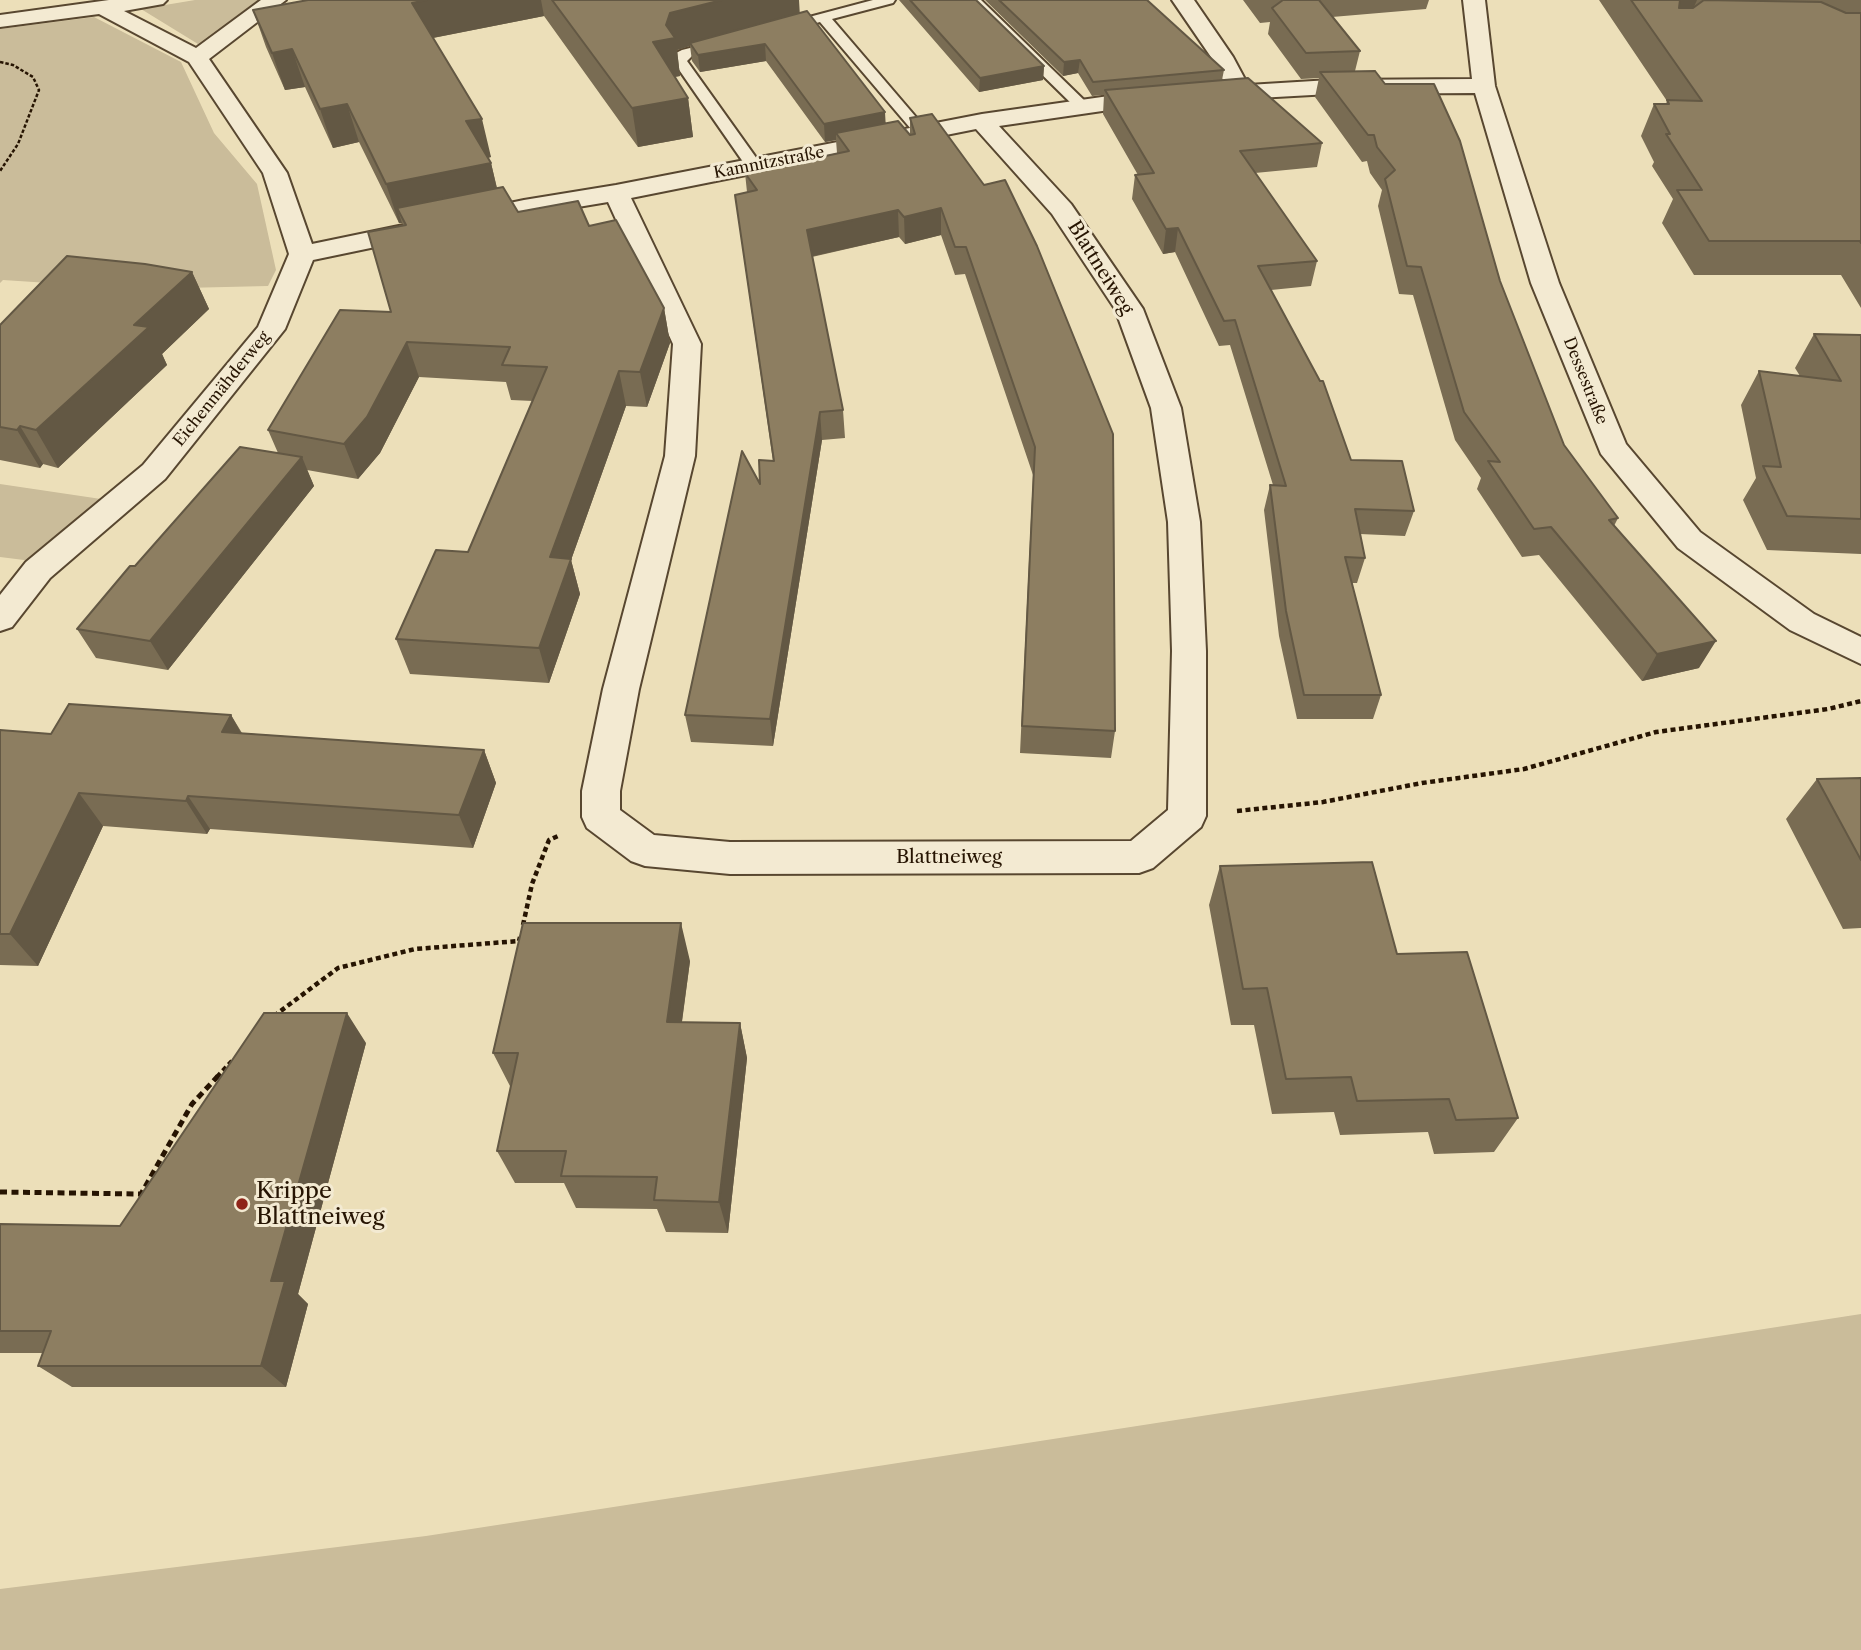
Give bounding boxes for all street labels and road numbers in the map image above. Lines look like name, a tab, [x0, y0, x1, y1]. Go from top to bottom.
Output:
street label: Kamnitzstraße	[712, 143, 826, 183]
street label: Blattneiweg	[1062, 217, 1138, 319]
street label: Eichenmähderweg	[170, 328, 274, 450]
street label: Dessestraße	[1559, 335, 1611, 427]
street label: Blattneiweg	[896, 847, 1002, 869]

